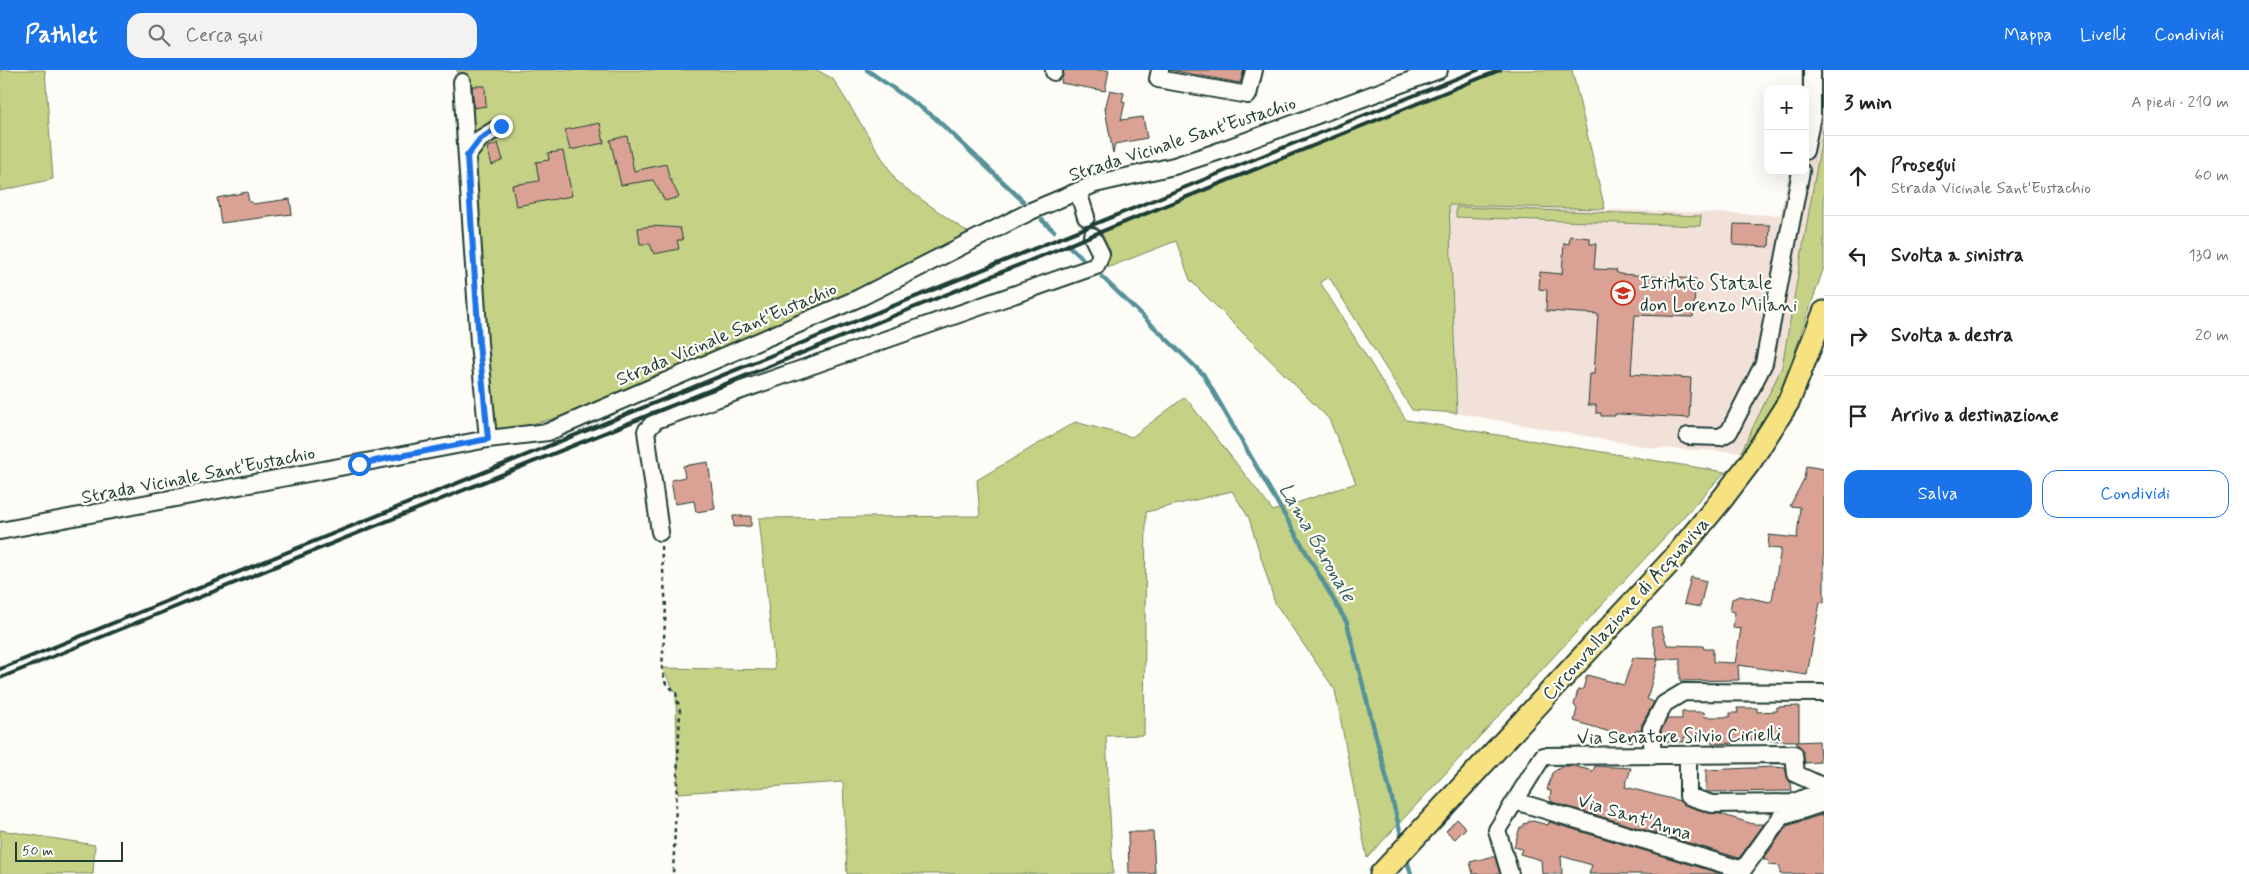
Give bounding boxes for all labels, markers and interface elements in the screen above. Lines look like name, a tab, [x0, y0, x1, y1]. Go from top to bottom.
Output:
search box	[127, 13, 477, 58]
text: Pathlet	[25, 20, 97, 51]
icon: search	[145, 21, 173, 49]
text: Cerca qui	[185, 23, 263, 48]
text: Mappa	[2004, 23, 2052, 47]
text: Livelli	[2080, 23, 2126, 47]
text: Condividi	[2154, 23, 2224, 47]
map controls	[1764, 85, 1809, 175]
button: +	[1764, 85, 1809, 130]
text: 3 min	[1844, 89, 1892, 117]
street label: Strada Vicinale Sant'Eustachio	[1066, 91, 1299, 188]
text: A piedi · 210 m	[2131, 92, 2229, 113]
route end	[490, 115, 513, 138]
button: −	[1764, 130, 1809, 175]
text: Prosegui	[1891, 153, 1956, 178]
icon: ahead	[1844, 162, 1872, 190]
text: 60 m	[2195, 165, 2229, 186]
text: Strada Vicinale Sant'Eustachio	[1891, 178, 2091, 199]
icon: left	[1844, 242, 1872, 270]
text: Svolta a sinistra	[1891, 243, 2024, 268]
text: 130 m	[2188, 245, 2229, 266]
place label: Istituto Statale don Lorenzo Milani	[1640, 271, 1797, 318]
street label: Strada Vicinale Sant'Eustachio	[612, 277, 841, 392]
school or university icon: Istituto Statale don Lorenzo Milani	[1610, 280, 1636, 306]
icon: right	[1844, 322, 1872, 350]
text: Svolta a destra	[1891, 323, 2013, 348]
text: 20 m	[2195, 325, 2229, 346]
icon: arrive	[1844, 402, 1872, 430]
text: Arrivo a destinazione	[1891, 403, 2059, 428]
street label: Strada Vicinale Sant'Eustachio	[79, 441, 317, 510]
route start	[348, 453, 371, 476]
button: Salva	[1844, 470, 2032, 518]
button: Condividi	[2042, 470, 2229, 518]
water label: Lama Baronale	[1272, 478, 1362, 608]
street label: Circonvallazione di Acquaviva	[1537, 512, 1715, 706]
street label: Via Senatore Silvio Cirielli	[1577, 722, 1781, 751]
street label: Via Sant'Anna	[1575, 788, 1695, 847]
scale bar	[15, 839, 122, 862]
text: 50 m	[22, 842, 53, 860]

